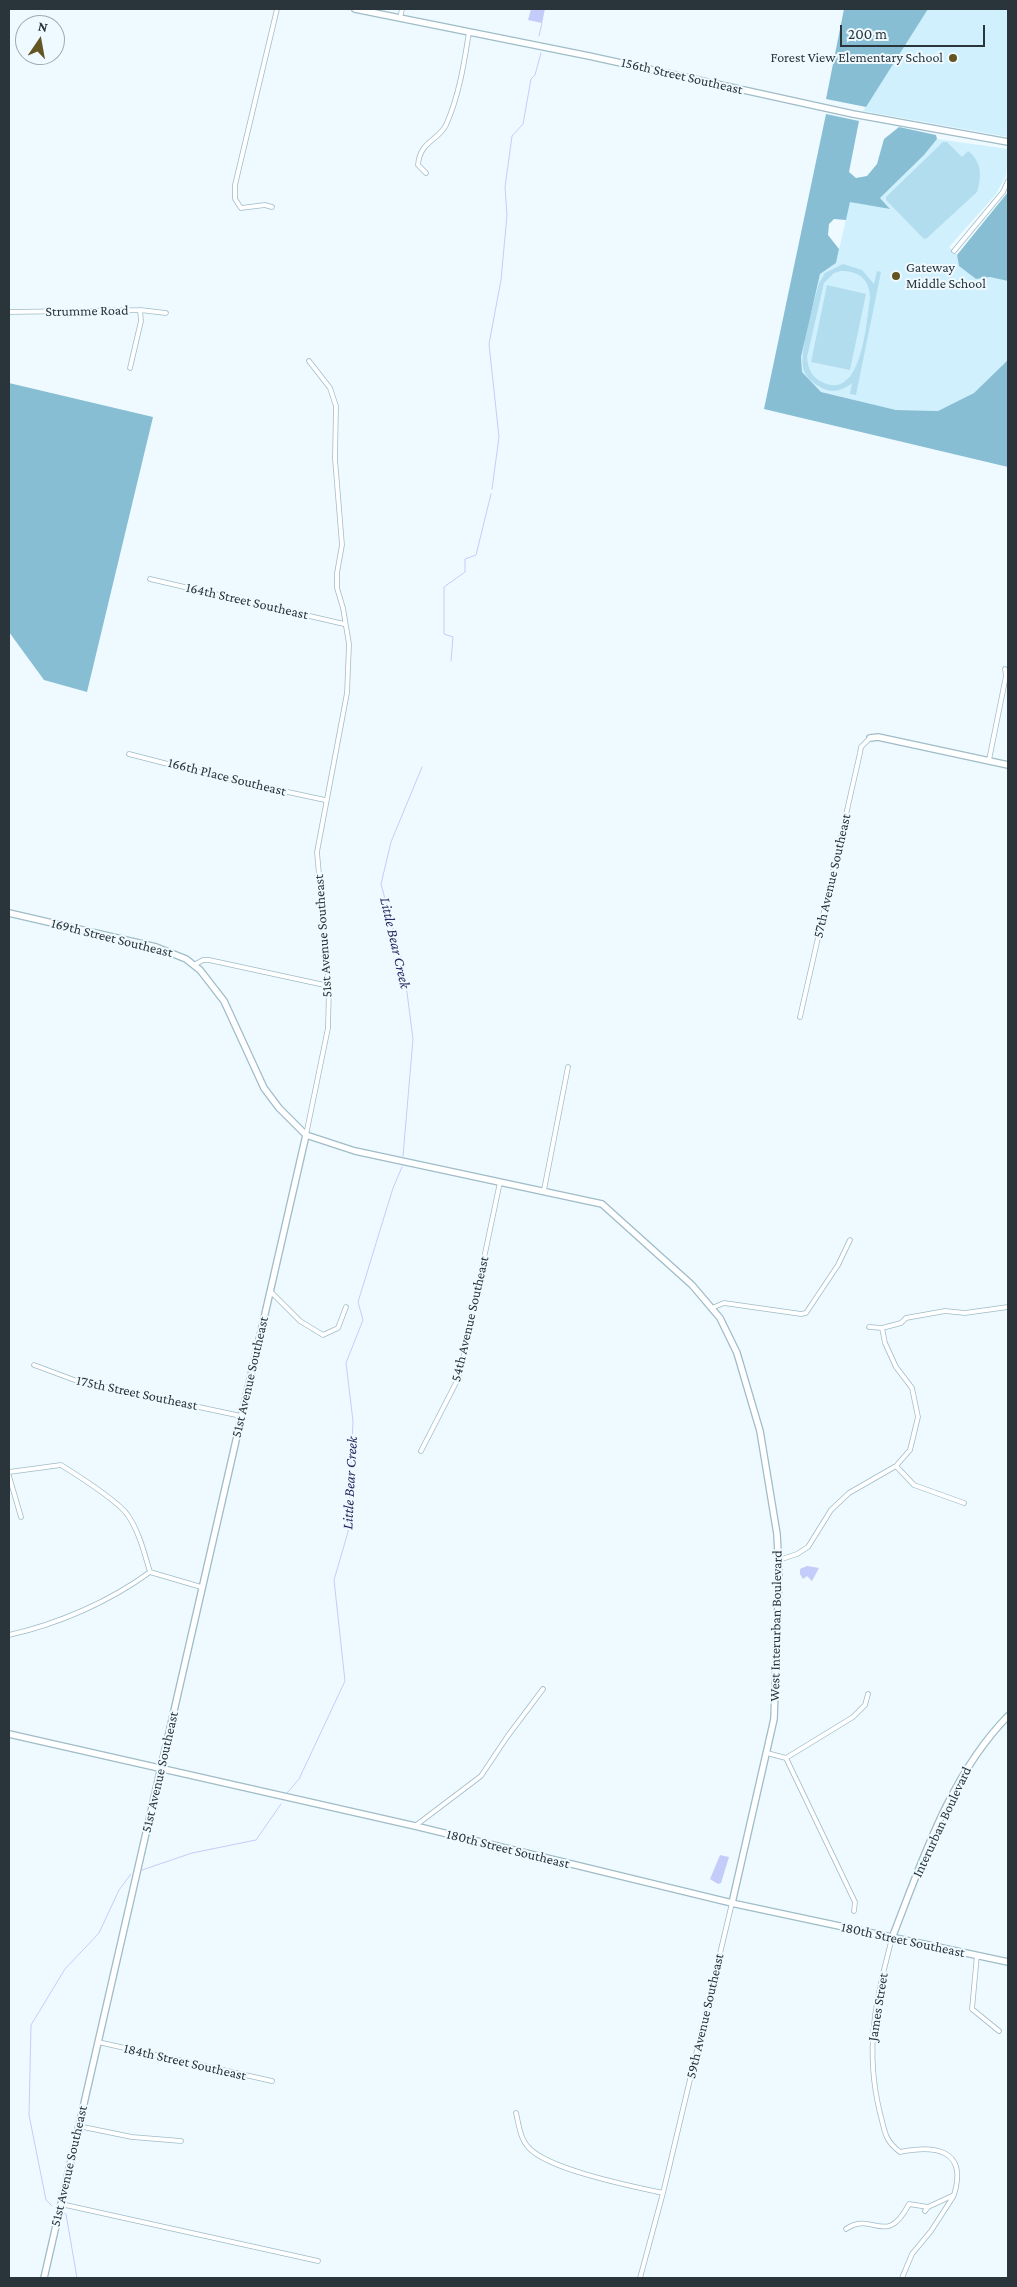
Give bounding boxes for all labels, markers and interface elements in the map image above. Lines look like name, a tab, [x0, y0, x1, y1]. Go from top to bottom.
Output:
north arrow	[15, 15, 65, 65]
scale bar	[842, 15, 987, 47]
text: N	[37, 17, 49, 35]
text: 200 m	[848, 26, 887, 42]
place label: Forest View Elementary School	[771, 50, 943, 66]
marker: Forest View Elementary School	[947, 52, 959, 64]
street label: 156th Street Southeast	[620, 54, 744, 98]
place label: Gateway Middle School	[906, 260, 986, 292]
marker: Gateway Middle School	[890, 270, 902, 282]
street label: Strumme Road	[45, 302, 129, 320]
street label: 164th Street Southeast	[184, 579, 310, 623]
street label: 166th Place Southeast	[166, 754, 288, 800]
street label: 57th Avenue Southeast	[810, 812, 854, 940]
street label: 51st Avenue Southeast	[310, 874, 336, 998]
water label: Little Bear Creek	[376, 896, 414, 990]
street label: 169th Street Southeast	[50, 915, 174, 961]
street label: 54th Avenue Southeast	[447, 1255, 493, 1383]
street label: 51st Avenue Southeast	[228, 1315, 272, 1439]
street label: 175th Street Southeast	[75, 1372, 199, 1414]
water label: Little Bear Creek	[339, 1436, 361, 1530]
street label: West Interurban Boulevard	[766, 1550, 786, 1702]
street label: 51st Avenue Southeast	[138, 1710, 182, 1834]
street label: Interurban Boulevard	[909, 1764, 975, 1880]
street label: 180th Street Southeast	[445, 1826, 571, 1872]
street label: 180th Street Southeast	[840, 1919, 966, 1961]
street label: 59th Avenue Southeast	[682, 1952, 728, 2080]
street label: James Street	[864, 1972, 892, 2042]
street label: 184th Street Southeast	[122, 2040, 248, 2084]
street label: 51st Avenue Southeast	[47, 2104, 91, 2228]

